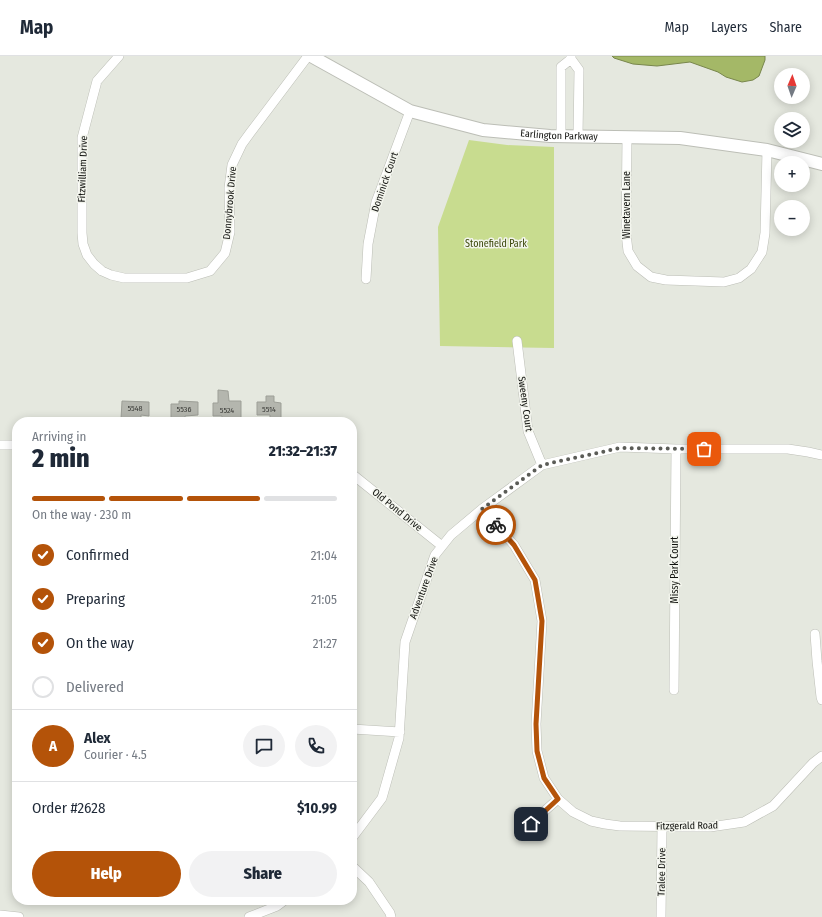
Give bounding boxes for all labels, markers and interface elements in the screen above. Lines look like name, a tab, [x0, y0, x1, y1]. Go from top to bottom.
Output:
text: Map	[20, 16, 53, 39]
text: Map	[665, 19, 689, 36]
text: Layers	[711, 19, 747, 36]
text: Share	[769, 19, 802, 36]
north arrow	[774, 68, 810, 104]
map controls	[774, 68, 810, 236]
button: layers	[774, 112, 810, 148]
street label: Earlington Parkway	[520, 127, 598, 143]
street label: Fitzwilliam Drive	[76, 135, 90, 203]
street label: Dominick Court	[369, 150, 401, 214]
button: +	[774, 156, 810, 192]
street label: Donnybrook Drive	[221, 166, 239, 240]
street label: Winetavern Lane	[621, 171, 633, 239]
button: −	[774, 200, 810, 236]
park label: Stonefield Park	[465, 238, 527, 250]
street label: Sweeny Court	[515, 376, 535, 433]
house number: 5548	[127, 404, 143, 413]
house number: 5536	[177, 405, 191, 414]
house number: 5514	[262, 405, 276, 414]
house number: 5524	[220, 406, 234, 415]
text: Arriving in	[32, 429, 86, 444]
pin	[687, 432, 721, 466]
icon: bag	[693, 438, 715, 460]
text: 21:32–21:37	[269, 442, 337, 460]
text: 2 min	[32, 443, 90, 474]
street label: Old Pond Drive	[370, 486, 424, 534]
courier	[476, 505, 516, 545]
text: On the way · 230 m	[32, 507, 131, 522]
icon: bike	[485, 514, 507, 536]
street label: Missy Park Court	[669, 536, 681, 603]
icon: check	[32, 544, 54, 566]
text: Confirmed	[66, 546, 129, 564]
text: 21:04	[311, 548, 337, 563]
street label: Adventure Drive	[407, 555, 441, 621]
icon: check	[32, 588, 54, 610]
text: Preparing	[66, 590, 125, 608]
text: 21:05	[311, 592, 337, 607]
icon: check	[32, 632, 54, 654]
text: On the way	[66, 634, 134, 652]
text: 21:27	[313, 636, 337, 651]
text: Delivered	[66, 678, 124, 696]
button: chat	[243, 725, 285, 767]
button: phone	[295, 725, 337, 767]
text: Alex	[84, 729, 111, 747]
text: A	[49, 737, 57, 755]
text: Courier · 4.5	[84, 747, 147, 762]
text: Order #2628	[32, 799, 105, 817]
text: $10.99	[297, 799, 337, 817]
pin	[514, 807, 548, 841]
icon: home	[520, 813, 542, 835]
street label: Fitzgerald Road	[656, 819, 718, 833]
street label: Tralee Drive	[656, 848, 668, 896]
button: Help	[32, 851, 181, 897]
button: Share	[189, 851, 337, 897]

